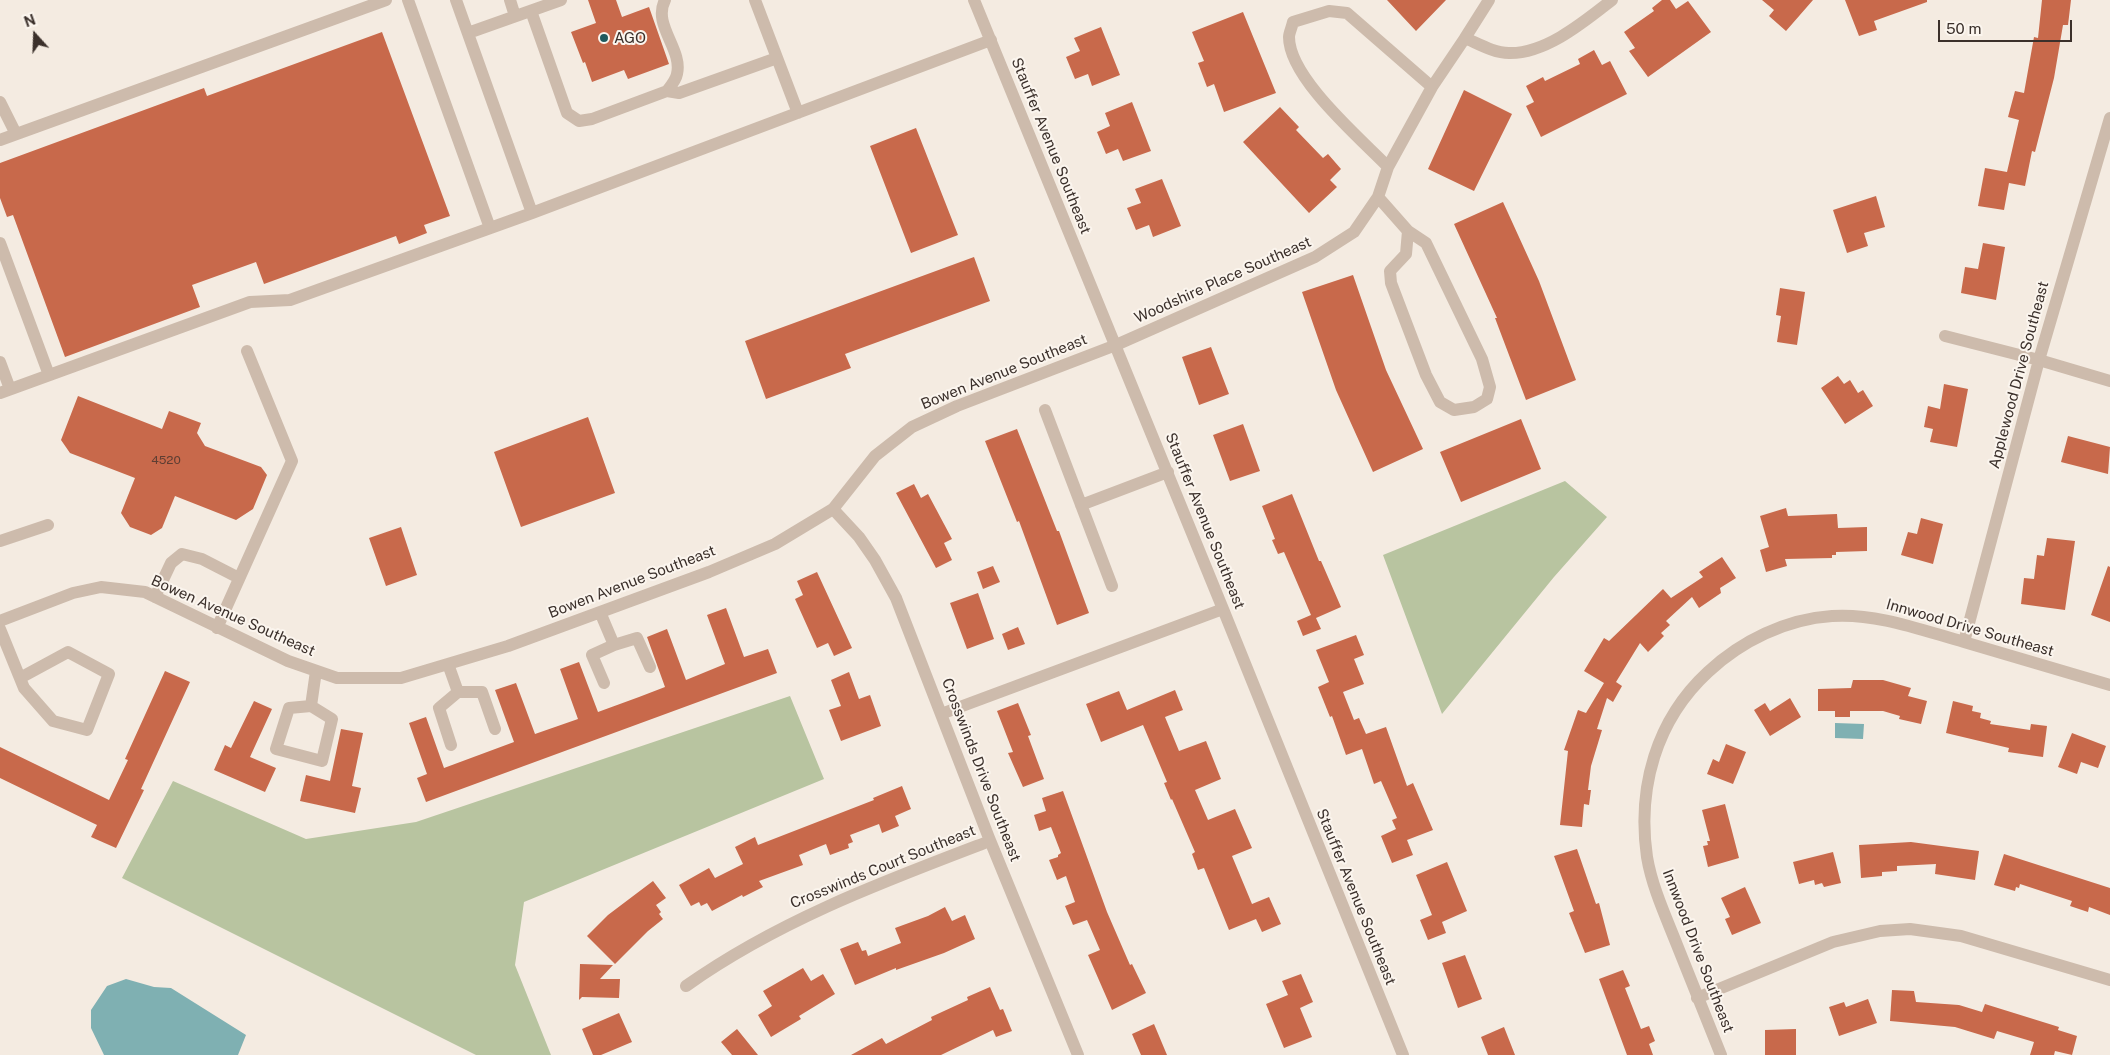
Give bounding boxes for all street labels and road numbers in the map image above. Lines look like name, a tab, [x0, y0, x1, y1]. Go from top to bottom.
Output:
street label: Stauffer Avenue Southeast	[1007, 55, 1095, 237]
street label: Woodshire Place Southeast	[1132, 233, 1314, 327]
street label: Applewood Drive Southeast	[1985, 279, 2053, 471]
street label: Bowen Avenue Southeast	[918, 330, 1090, 414]
street label: Stauffer Avenue Southeast	[1161, 430, 1249, 612]
street label: Bowen Avenue Southeast	[546, 542, 718, 622]
street label: Bowen Avenue Southeast	[148, 572, 318, 660]
street label: Innwood Drive Southeast	[1884, 595, 2056, 661]
street label: Crosswinds Drive Southeast	[938, 676, 1024, 864]
street label: Stauffer Avenue Southeast	[1312, 806, 1400, 988]
street label: Crosswinds Court Southeast	[788, 822, 978, 912]
street label: Innwood Drive Southeast	[1659, 867, 1737, 1035]

